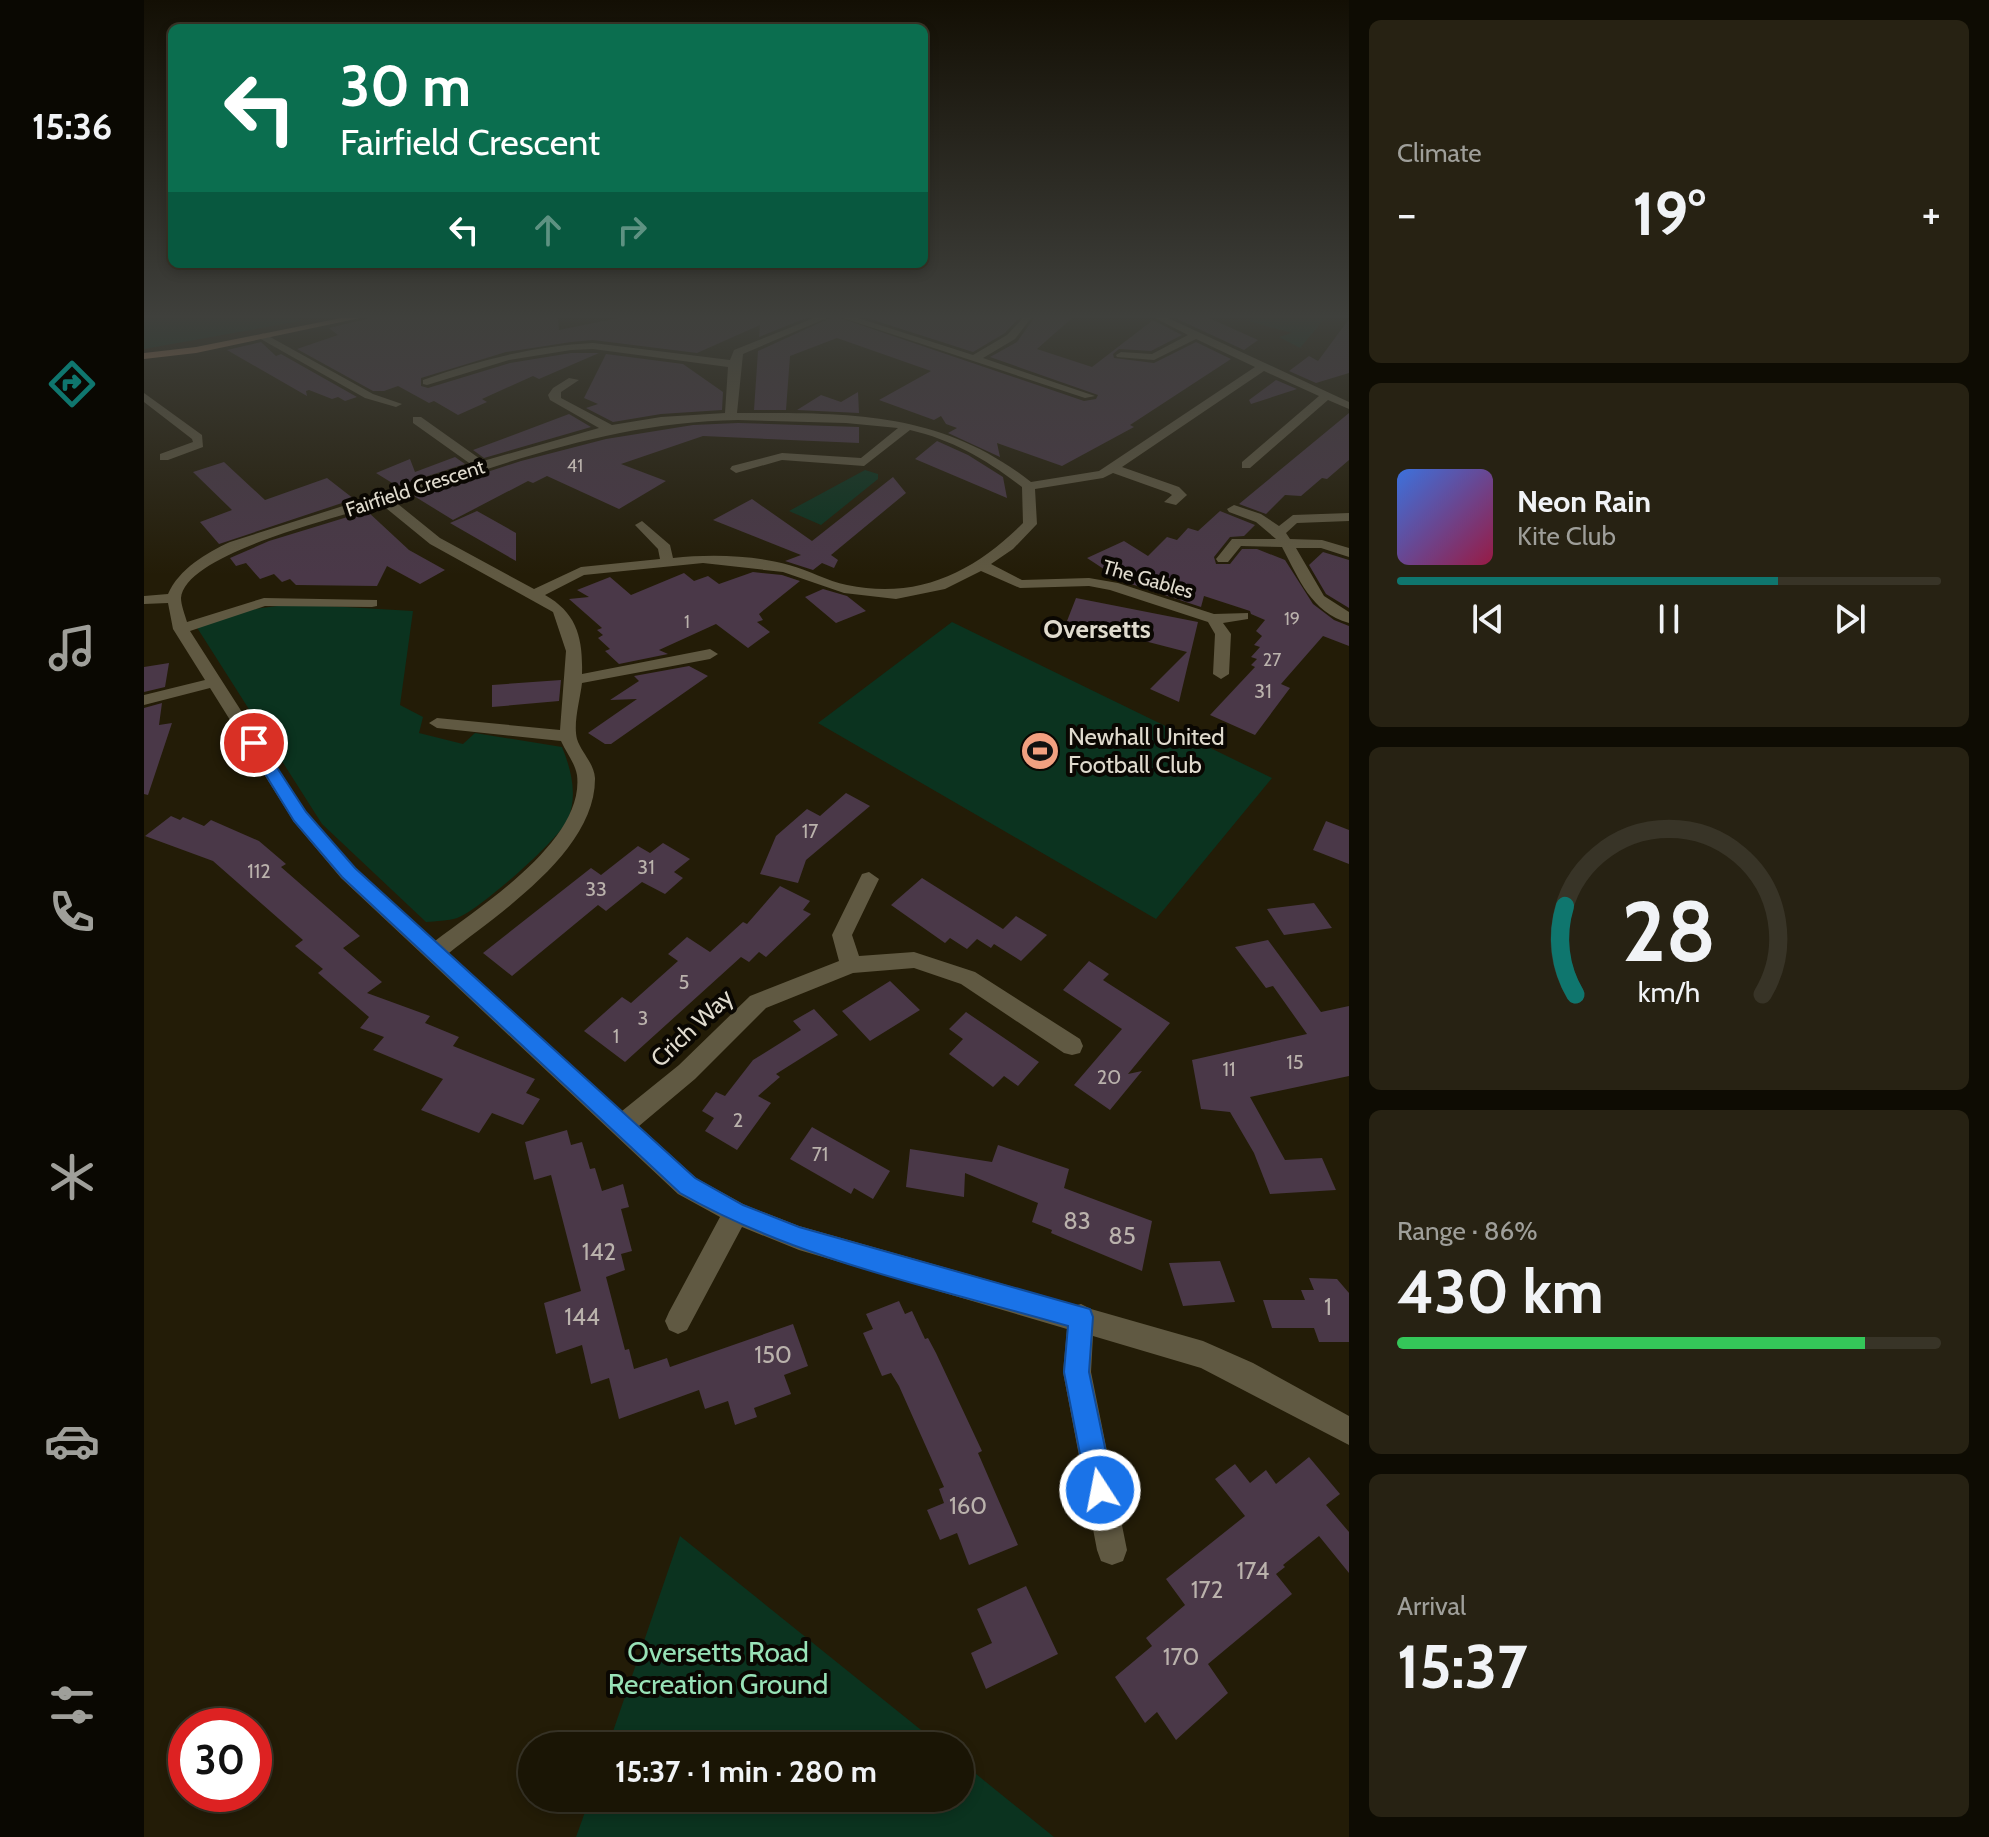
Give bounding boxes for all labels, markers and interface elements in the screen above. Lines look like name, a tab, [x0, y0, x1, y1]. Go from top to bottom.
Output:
text: 30 m	[340, 52, 471, 120]
icon: left	[208, 56, 312, 160]
text: 15:36	[32, 104, 112, 148]
text: Fairfield Crescent	[340, 120, 600, 164]
text: Climate	[1397, 137, 1482, 169]
text: 19°	[1632, 177, 1706, 250]
text: −	[1397, 187, 1416, 240]
text: +	[1922, 187, 1941, 240]
icon: left	[442, 208, 486, 252]
icon: ahead	[526, 208, 570, 252]
icon: right	[610, 208, 654, 252]
icon: directions	[44, 356, 100, 412]
street label: Fairfield Crescent	[343, 454, 488, 522]
house number: 41	[567, 455, 583, 477]
text: Neon Rain	[1517, 483, 1651, 520]
text: Kite Club	[1517, 520, 1616, 552]
street label: The Gables	[1100, 555, 1196, 603]
icon: previous	[1466, 597, 1510, 641]
icon: pause	[1647, 597, 1691, 641]
icon: next	[1828, 597, 1872, 641]
house number: 19	[1284, 608, 1300, 630]
house number: 1	[684, 611, 690, 633]
district label: Oversetts	[1043, 613, 1151, 645]
icon: music	[44, 620, 100, 676]
house number: 27	[1263, 649, 1281, 671]
house number: 31	[1254, 679, 1272, 703]
pin	[220, 709, 288, 777]
icon: arrive	[232, 721, 276, 765]
place label: Newhall United Football Club	[1068, 722, 1225, 779]
sports icon: Newhall United Football Club	[1019, 730, 1061, 772]
house number: 17	[802, 819, 818, 843]
house number: 31	[637, 855, 655, 879]
house number: 112	[247, 859, 271, 883]
house number: 33	[585, 877, 607, 901]
text: 28	[1622, 880, 1716, 981]
icon: phone	[44, 884, 100, 940]
house number: 5	[679, 970, 689, 994]
text: km/h	[1638, 974, 1700, 1009]
street label: Crich Way	[645, 982, 739, 1073]
house number: 3	[638, 1006, 648, 1030]
house number: 1	[613, 1024, 619, 1048]
house number: 15	[1286, 1050, 1304, 1074]
house number: 11	[1222, 1057, 1236, 1081]
house number: 20	[1097, 1065, 1121, 1089]
house number: 2	[733, 1108, 743, 1132]
house number: 71	[812, 1142, 828, 1166]
icon: climate	[44, 1149, 100, 1205]
house number: 83	[1063, 1206, 1091, 1235]
text: Range · 86%	[1397, 1215, 1538, 1247]
house number: 85	[1108, 1221, 1136, 1250]
house number: 142	[582, 1237, 616, 1266]
text: 430 km	[1397, 1255, 1604, 1328]
house number: 1	[1324, 1292, 1332, 1321]
house number: 144	[564, 1302, 600, 1331]
house number: 150	[754, 1340, 792, 1369]
icon: car	[44, 1413, 100, 1469]
position arrow	[1058, 1448, 1142, 1532]
house number: 160	[949, 1491, 987, 1520]
house number: 174	[1237, 1556, 1270, 1585]
house number: 172	[1191, 1575, 1223, 1604]
text: Arrival	[1397, 1590, 1466, 1622]
text: 15:37	[1397, 1630, 1528, 1703]
park label: Oversetts Road Recreation Ground	[608, 1635, 828, 1701]
house number: 170	[1163, 1642, 1199, 1671]
icon: filters	[44, 1677, 100, 1733]
speed limit sign: 30	[168, 1708, 272, 1812]
text: 15:37 · 1 min · 280 m	[615, 1753, 877, 1790]

